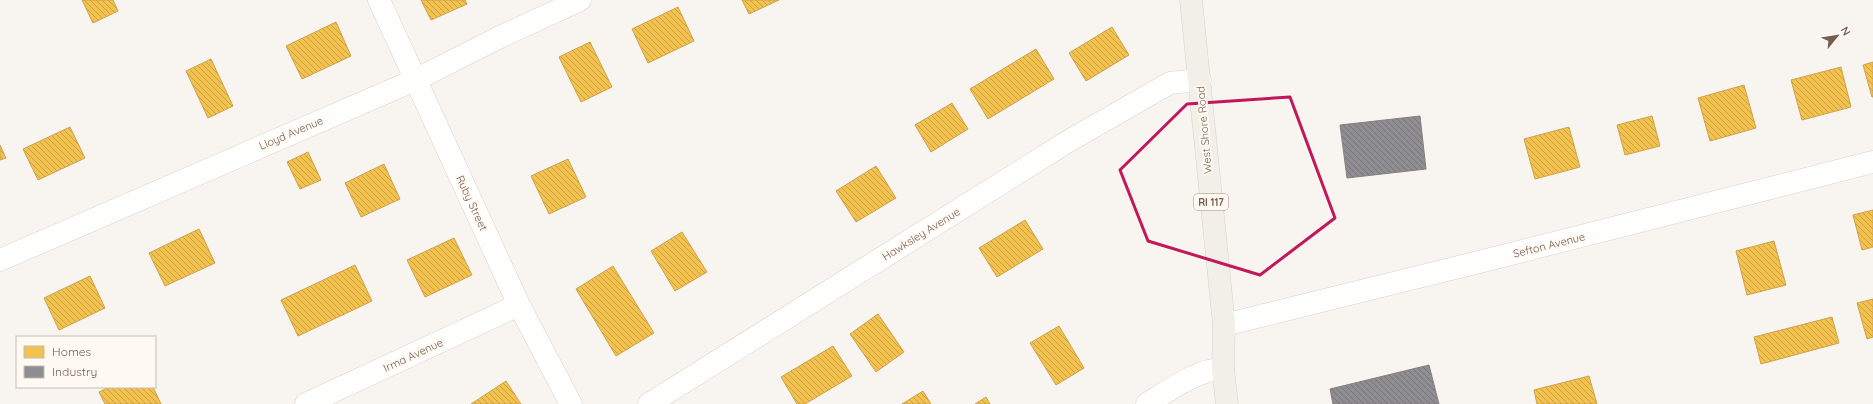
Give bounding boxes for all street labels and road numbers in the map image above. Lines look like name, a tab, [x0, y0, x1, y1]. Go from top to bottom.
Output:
street label: West Shore Road	[1193, 85, 1215, 175]
street label: Lloyd Avenue	[257, 113, 325, 153]
street label: Ruby Street	[453, 173, 491, 233]
road number: RI 117	[1194, 194, 1228, 210]
street label: Hawksley Avenue	[879, 204, 963, 264]
street label: Sefton Avenue	[1512, 229, 1586, 261]
street label: Irma Avenue	[381, 335, 445, 375]

